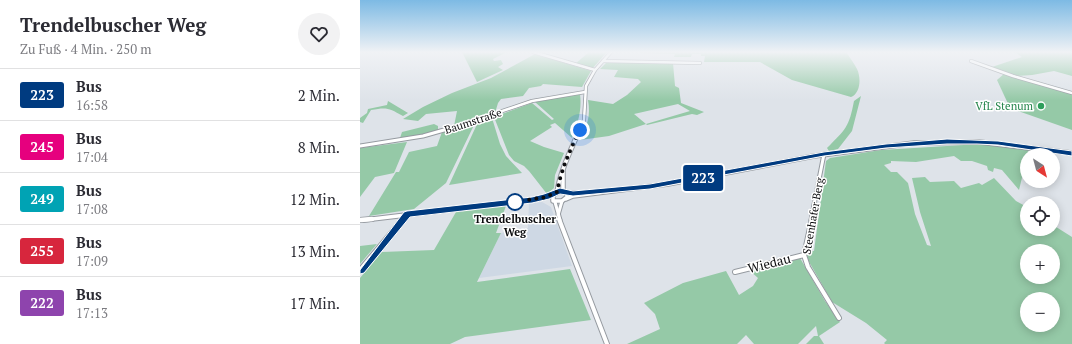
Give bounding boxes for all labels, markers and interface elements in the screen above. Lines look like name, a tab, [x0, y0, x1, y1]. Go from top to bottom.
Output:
text: Trendelbuscher Weg	[20, 12, 206, 37]
button: heart	[298, 13, 340, 55]
text: Zu Fuß · 4 Min. · 250 m	[20, 40, 152, 58]
text: Bus	[76, 76, 102, 96]
text: 223	[30, 85, 54, 104]
text: 2 Min.	[298, 85, 340, 105]
text: 16:58	[76, 96, 108, 114]
place label: VfL Stenum	[975, 99, 1033, 113]
marker: VfL Stenum	[1036, 101, 1046, 111]
street label: Baumstraße	[443, 105, 504, 137]
your location	[570, 120, 590, 140]
text: Bus	[76, 128, 102, 148]
text: 245	[30, 137, 54, 156]
text: 8 Min.	[298, 137, 340, 157]
text: 17:04	[76, 148, 108, 166]
north arrow	[1020, 148, 1060, 188]
map controls	[1020, 148, 1060, 332]
line badge: 223	[680, 165, 726, 191]
text: 223	[691, 168, 715, 187]
street label: Steenhafer Berg	[799, 176, 827, 256]
text: Bus	[76, 180, 102, 200]
text: 249	[30, 189, 54, 208]
text: 12 Min.	[290, 189, 340, 209]
marker: Trendelbuscher Weg	[506, 193, 524, 211]
button: locate	[1020, 196, 1060, 236]
text: 17:08	[76, 200, 108, 218]
place label: Trendelbuscher Weg	[474, 212, 556, 239]
text: Bus	[76, 232, 102, 252]
text: 255	[30, 241, 54, 260]
text: 13 Min.	[290, 241, 340, 261]
button: +	[1020, 244, 1060, 284]
street label: Wiedau	[746, 249, 793, 277]
text: 17:09	[76, 252, 108, 270]
text: Bus	[76, 284, 102, 304]
button: −	[1020, 292, 1060, 332]
text: 222	[30, 293, 54, 312]
text: 17 Min.	[290, 293, 340, 313]
text: 17:13	[76, 304, 108, 322]

